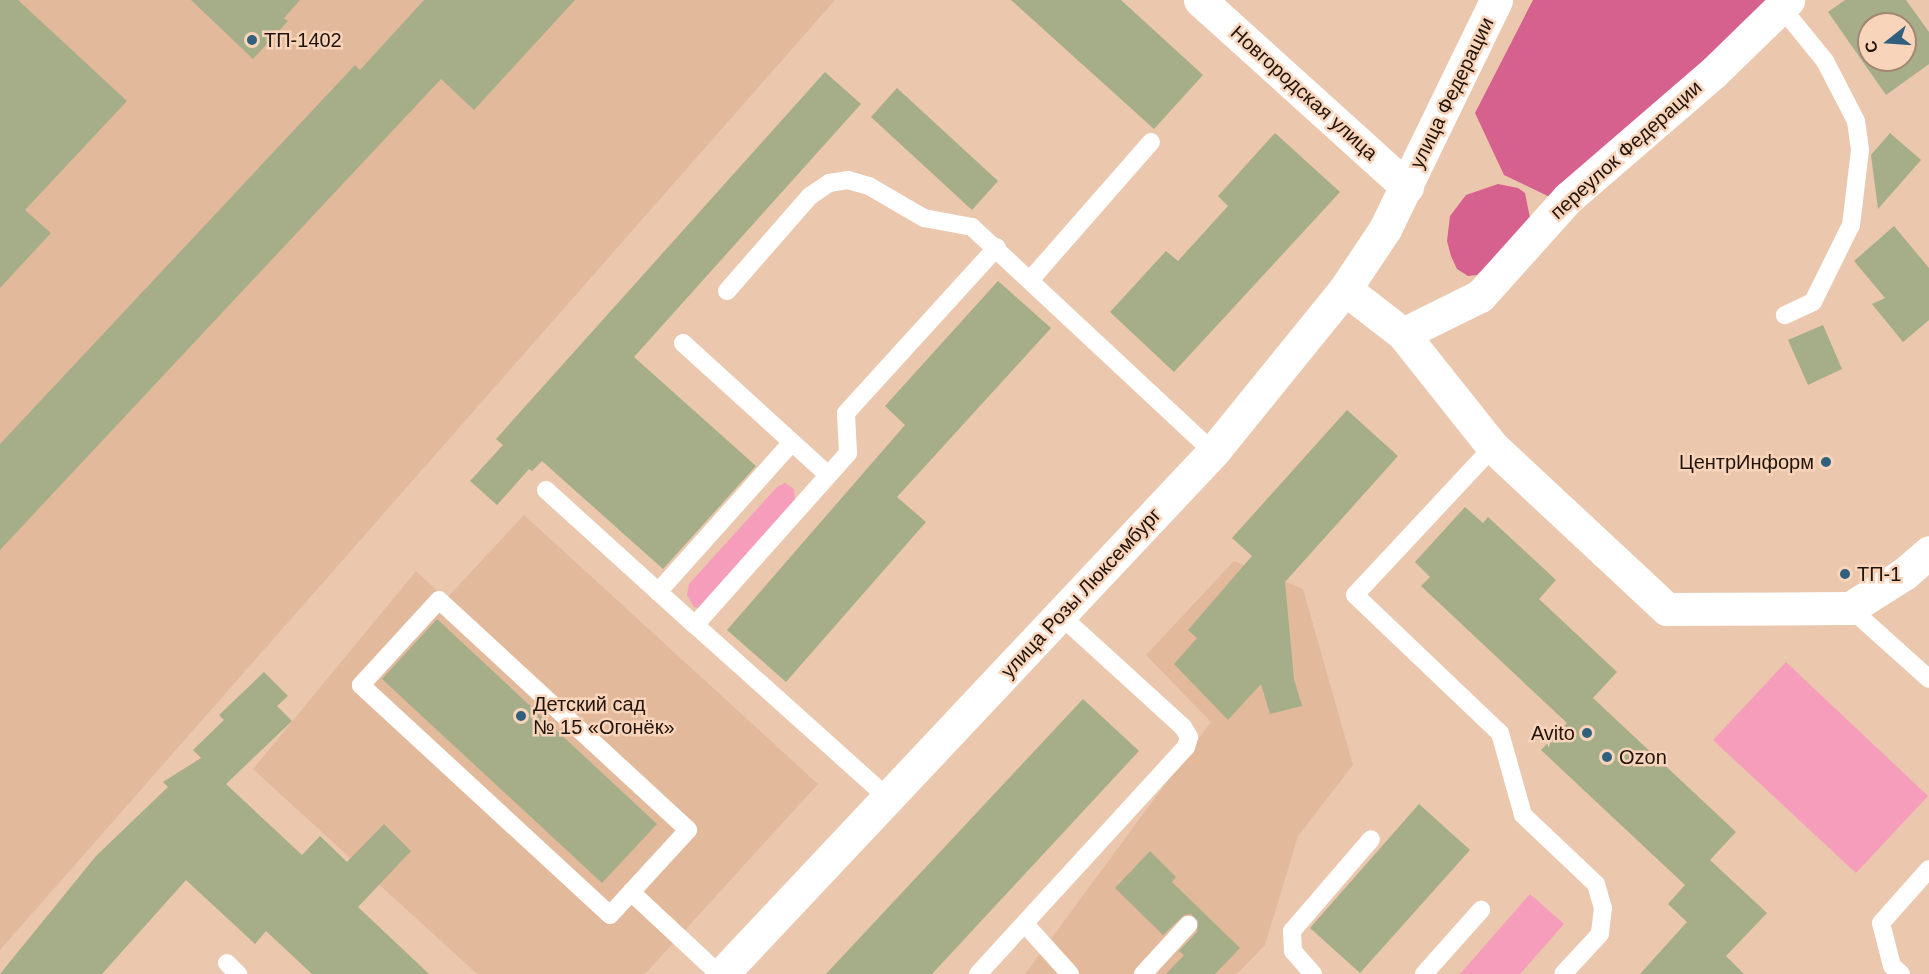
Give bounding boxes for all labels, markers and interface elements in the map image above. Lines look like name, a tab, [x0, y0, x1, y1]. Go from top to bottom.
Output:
north arrow	[1857, 12, 1917, 72]
street label: улица Федерации	[1405, 13, 1499, 173]
street label: Новгородская улица	[1226, 21, 1382, 165]
place label: ТП-1402	[264, 28, 342, 52]
marker: ТП-1402	[245, 33, 259, 47]
text: С	[1861, 39, 1881, 55]
street label: переулок Федерации	[1545, 76, 1707, 224]
place label: ЦентрИнформ	[1679, 450, 1814, 474]
marker: ЦентрИнформ	[1819, 455, 1833, 469]
street label: улица Розы Люксембург	[996, 503, 1166, 683]
place label: ТП-1	[1857, 562, 1901, 586]
marker: ТП-1	[1838, 567, 1852, 581]
place label: Детский сад № 15 «Огонёк»	[533, 692, 675, 739]
marker: Детский сад № 15 «Огонёк»	[514, 709, 528, 723]
place label: Avito	[1531, 721, 1575, 745]
marker: Avito	[1580, 726, 1594, 740]
place label: Ozon	[1619, 745, 1667, 769]
marker: Ozon	[1600, 750, 1614, 764]

